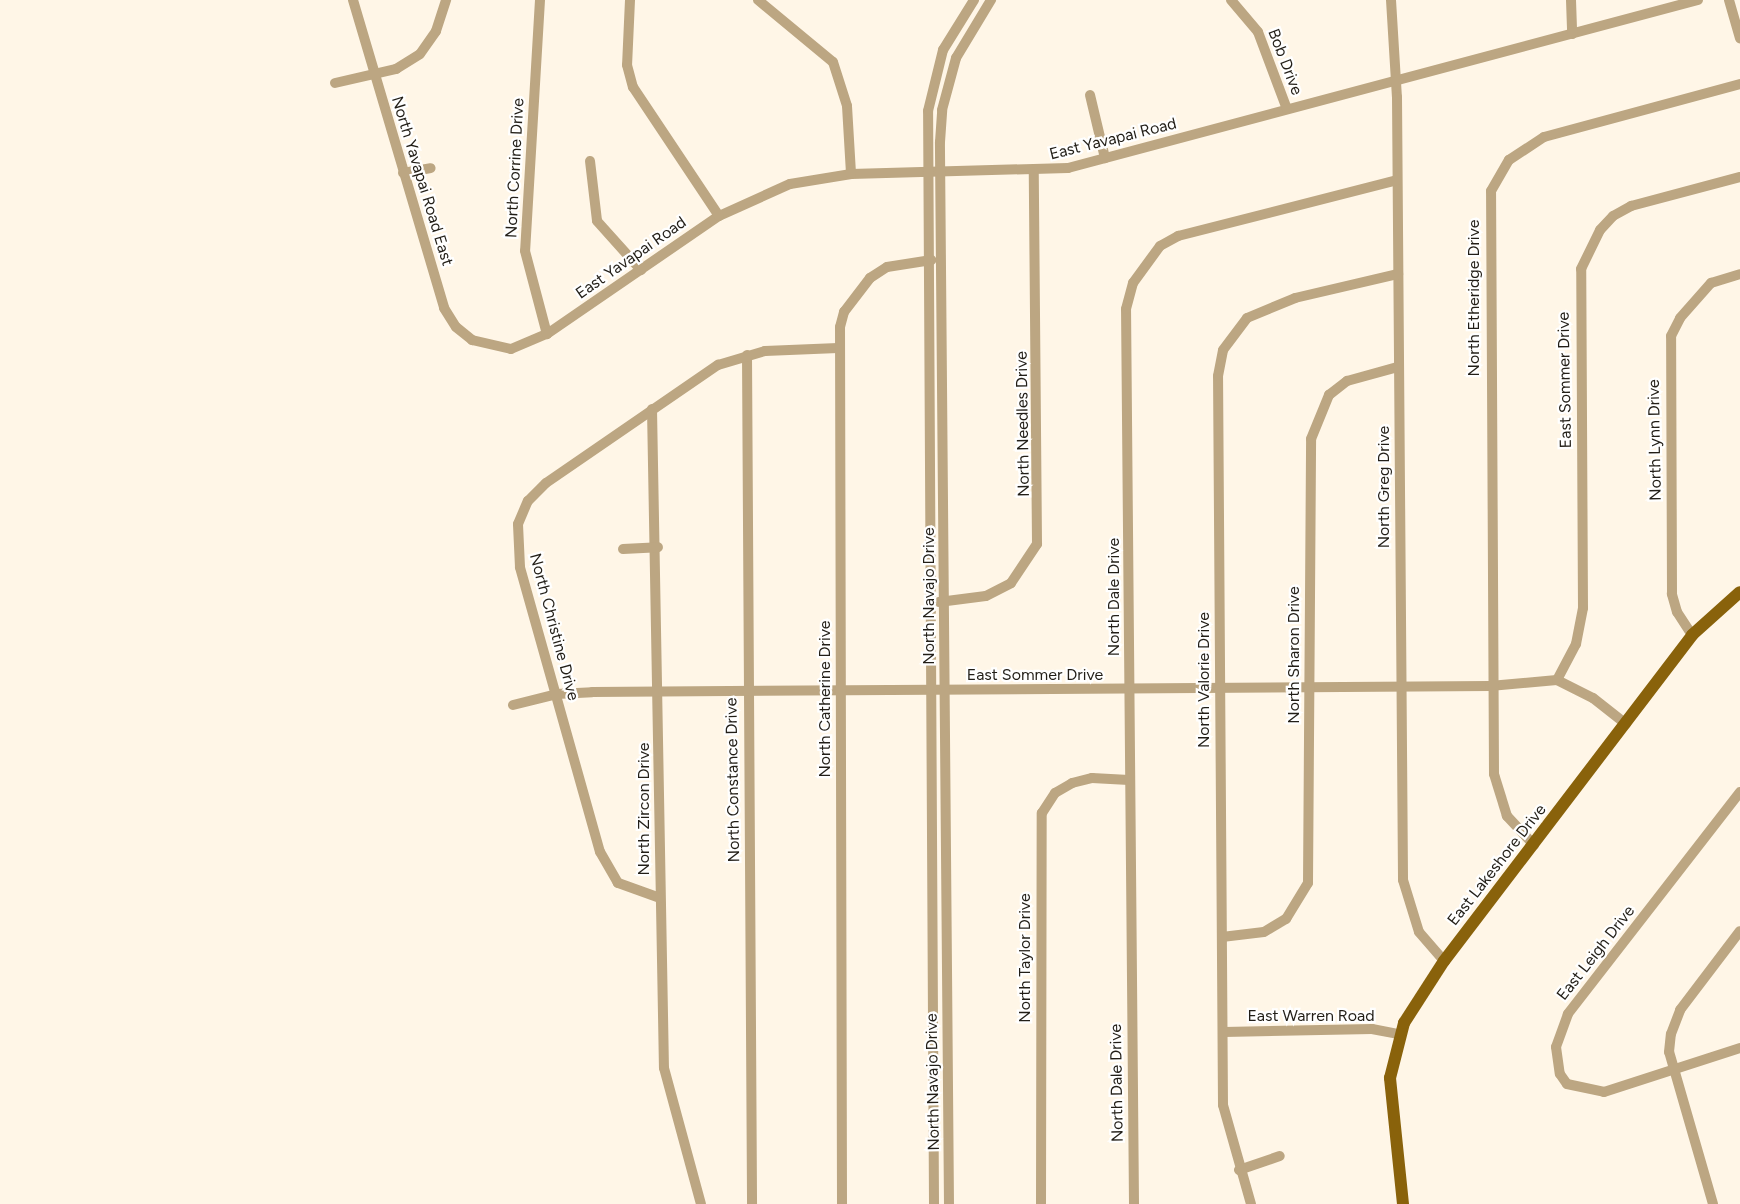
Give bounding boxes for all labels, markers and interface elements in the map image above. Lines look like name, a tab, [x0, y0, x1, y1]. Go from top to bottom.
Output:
street label: Bob Drive	[1264, 26, 1306, 98]
street label: North Yavapai Road East	[387, 94, 457, 268]
street label: North Corrine Drive	[502, 98, 528, 238]
street label: East Yavapai Road	[1047, 114, 1179, 164]
street label: East Yavapai Road	[572, 213, 690, 303]
street label: North Etheridge Drive	[1464, 220, 1484, 376]
street label: East Sommer Drive	[1554, 312, 1576, 448]
street label: North Needles Drive	[1012, 351, 1034, 497]
street label: North Lynn Drive	[1644, 379, 1666, 501]
street label: North Greg Drive	[1374, 426, 1394, 548]
street label: North Navajo Drive	[919, 527, 939, 665]
street label: North Dale Drive	[1104, 538, 1124, 656]
street label: North Christine Drive	[525, 551, 583, 703]
street label: North Sharon Drive	[1284, 586, 1304, 724]
street label: North Valorie Drive	[1194, 612, 1214, 748]
street label: North Catherine Drive	[815, 620, 835, 778]
street label: East Sommer Drive	[967, 665, 1103, 685]
street label: North Constance Drive	[722, 698, 744, 862]
street label: North Zircon Drive	[634, 742, 654, 876]
street label: East Lakeshore Drive	[1444, 801, 1550, 929]
street label: North Taylor Drive	[1015, 893, 1035, 1023]
street label: East Leigh Drive	[1553, 902, 1639, 1004]
street label: East Warren Road	[1247, 1006, 1375, 1026]
street label: North Navajo Drive	[922, 1013, 944, 1151]
street label: North Dale Drive	[1106, 1024, 1128, 1142]

